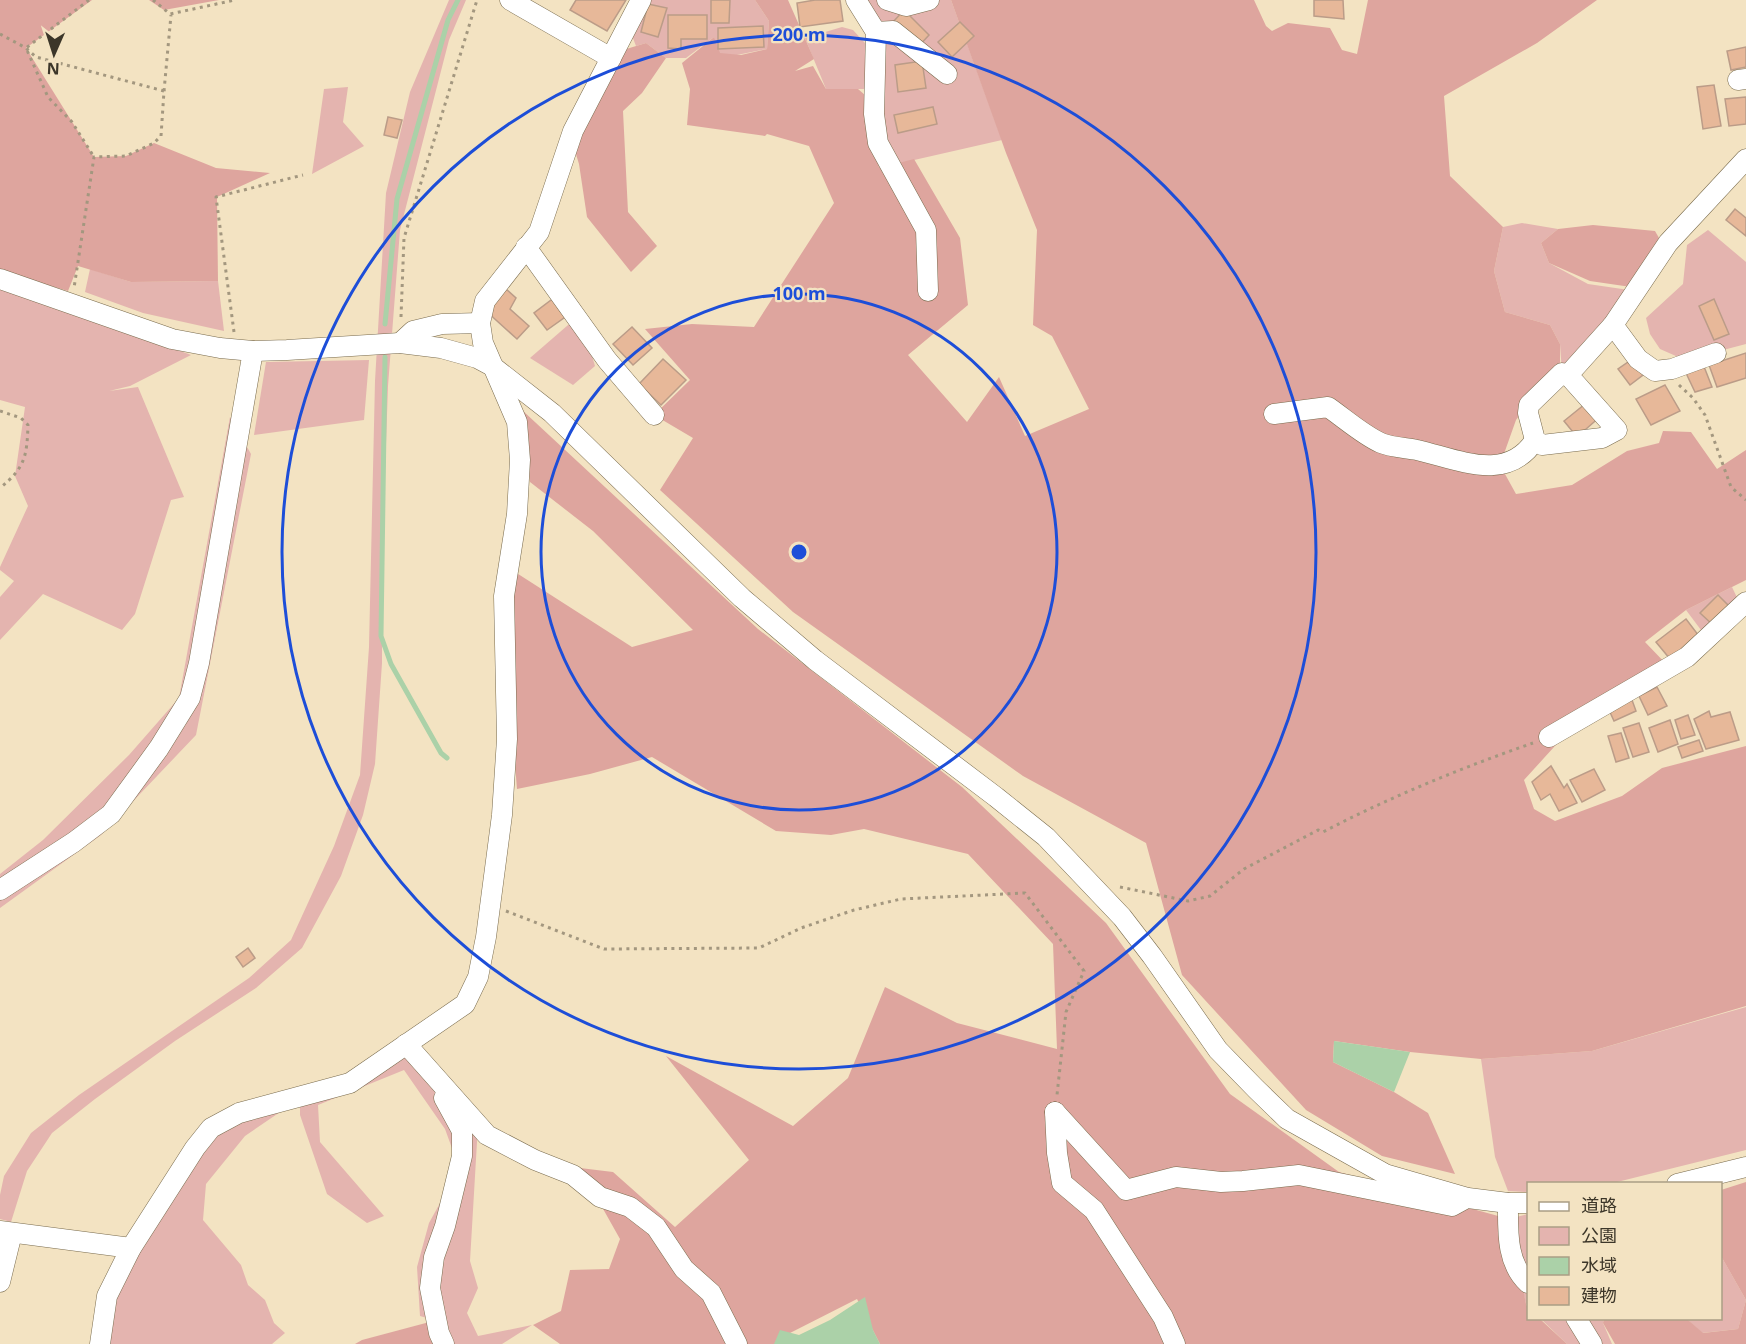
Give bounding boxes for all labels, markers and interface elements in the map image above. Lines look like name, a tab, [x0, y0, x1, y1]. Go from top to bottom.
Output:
text: 200 m	[772, 22, 826, 46]
north arrow	[24, 24, 84, 84]
text: N	[46, 58, 60, 80]
text: 100 m	[772, 281, 826, 305]
centre of rings	[789, 542, 809, 562]
legend	[1527, 1182, 1722, 1320]
text: 道路	[1581, 1193, 1617, 1217]
text: 公園	[1581, 1223, 1617, 1247]
text: 水域	[1581, 1253, 1617, 1277]
text: 建物	[1581, 1283, 1617, 1307]

